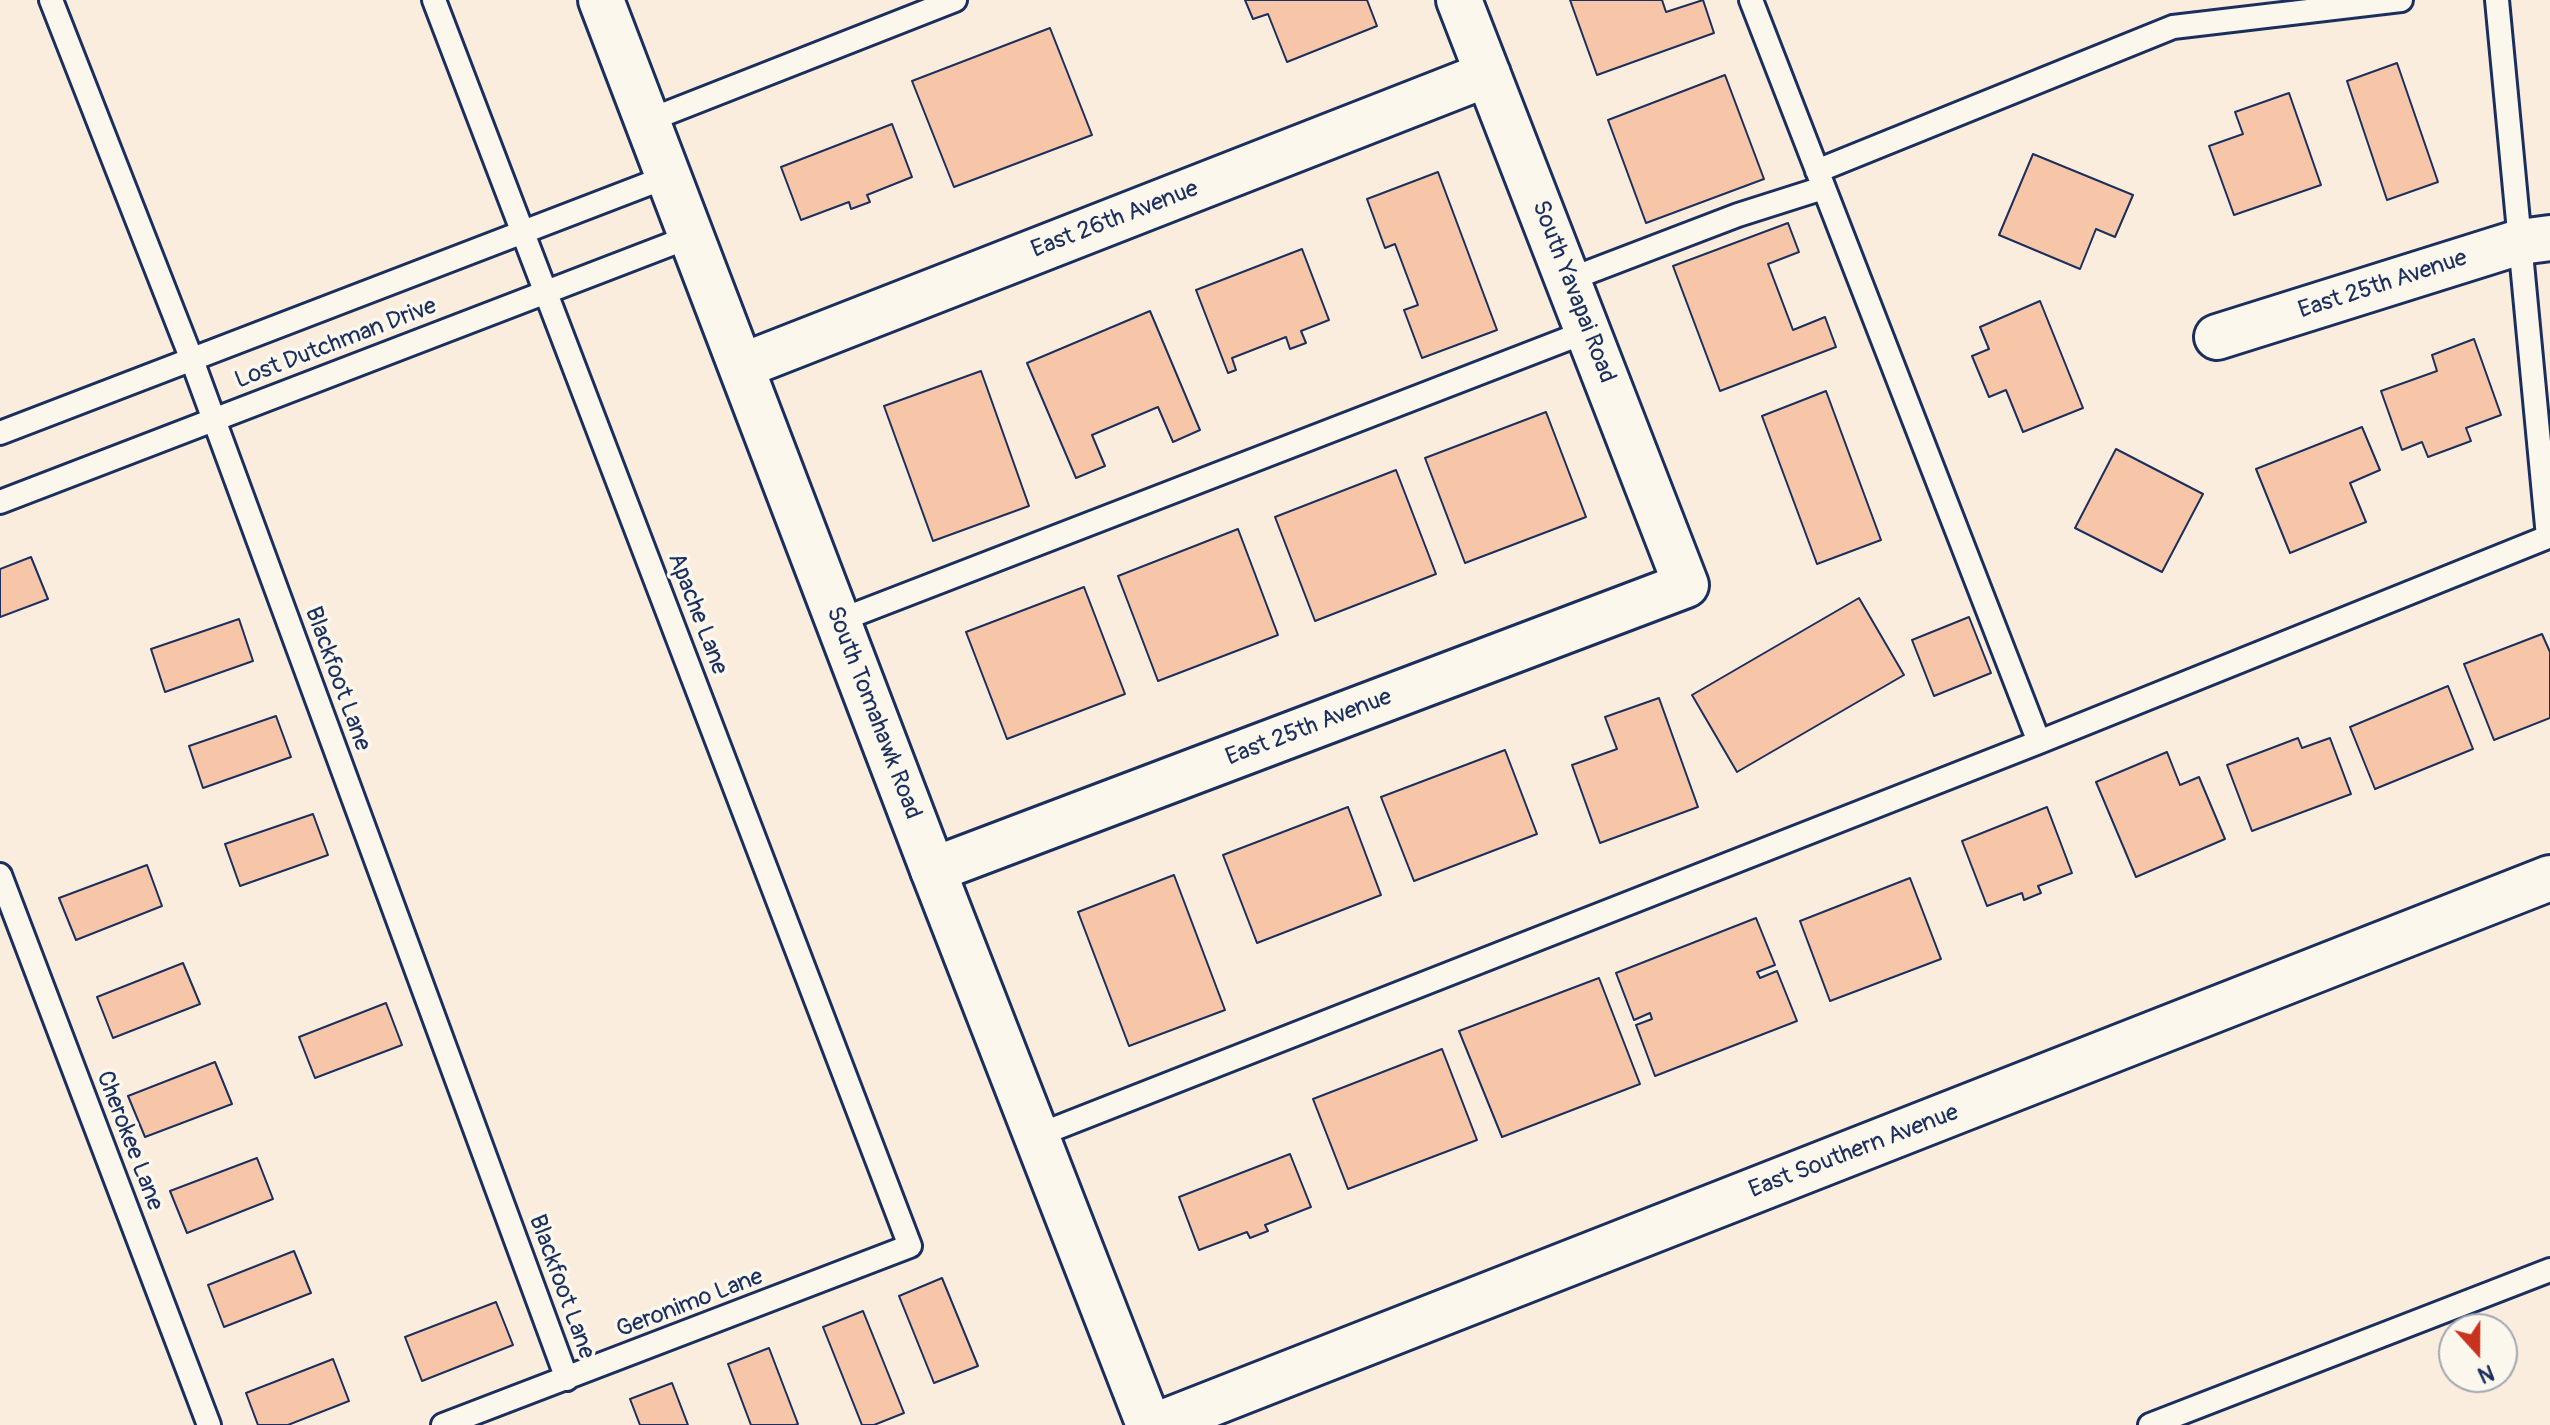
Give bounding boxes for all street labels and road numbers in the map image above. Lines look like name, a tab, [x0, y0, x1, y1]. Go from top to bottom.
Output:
street label: East 26th Avenue	[1027, 175, 1203, 265]
street label: South Yavapai Road	[1525, 197, 1621, 387]
street label: East 25th Avenue	[2295, 244, 2471, 326]
street label: Lost Dutchman Drive	[231, 292, 441, 396]
street label: Apache Lane	[661, 549, 733, 679]
street label: Blackfoot Lane	[298, 603, 376, 755]
street label: South Tomahawk Road	[819, 603, 927, 823]
street label: East 25th Avenue	[1222, 683, 1396, 773]
street label: Cherokee Lane	[89, 1067, 169, 1215]
street label: East Southern Avenue	[1745, 1099, 1963, 1205]
street label: Blackfoot Lane	[522, 1211, 600, 1363]
street label: Geronimo Lane	[613, 1263, 767, 1345]

